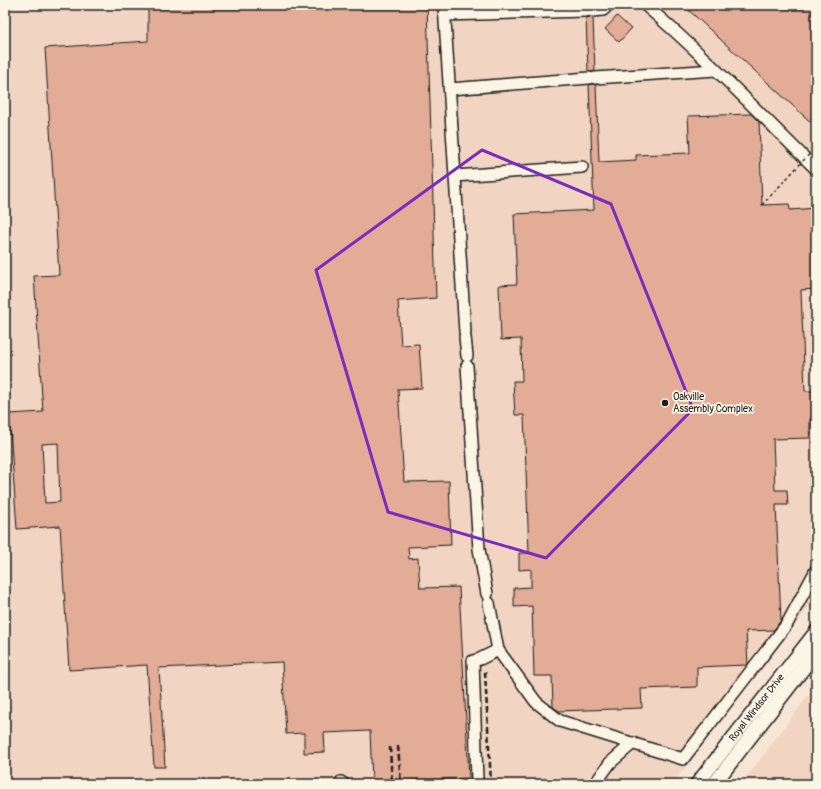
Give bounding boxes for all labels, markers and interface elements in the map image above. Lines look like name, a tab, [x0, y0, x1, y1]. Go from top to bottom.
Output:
place label: Oakville Assembly Complex	[673, 391, 753, 415]
marker: Oakville Assembly Complex	[660, 398, 670, 408]
street label: Royal Windsor Drive	[727, 671, 787, 744]

